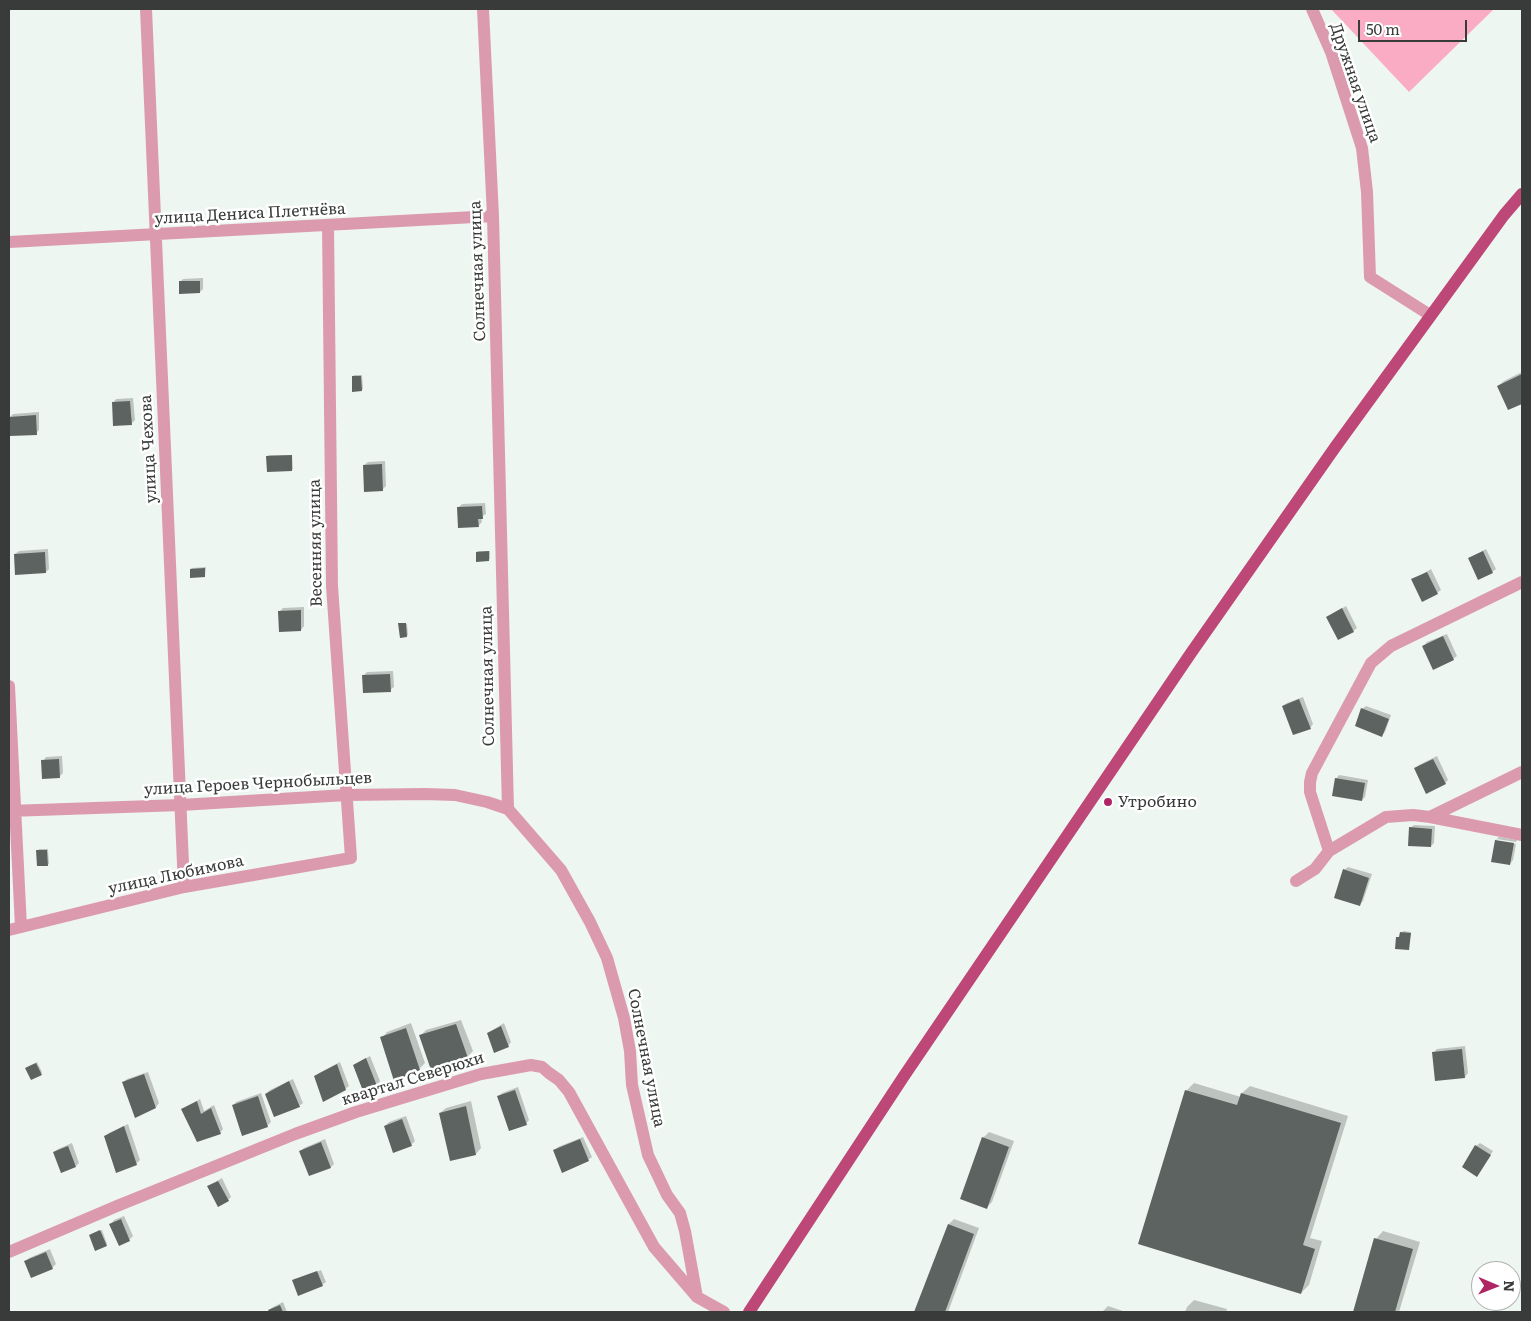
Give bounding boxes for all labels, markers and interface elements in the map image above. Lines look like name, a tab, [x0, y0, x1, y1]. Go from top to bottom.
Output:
scale bar	[1361, 10, 1470, 42]
text: 50 m	[1366, 17, 1400, 40]
street label: Дружная улица	[1326, 21, 1384, 145]
street label: улица Дениса Плетнёва	[154, 199, 346, 229]
street label: Солнечная улица	[466, 200, 490, 342]
street label: улица Чехова	[137, 394, 161, 504]
street label: Весенняя улица	[305, 479, 327, 607]
street label: Солнечная улица	[477, 605, 499, 747]
street label: улица Героев Чернобыльцев	[143, 768, 373, 800]
place label: Утробино	[1118, 792, 1197, 812]
marker: Утробино	[1102, 796, 1114, 808]
street label: улица Любимова	[107, 851, 245, 899]
street label: Солнечная улица	[623, 987, 669, 1129]
street label: квартал Северюхи	[339, 1048, 487, 1110]
north arrow	[1471, 1261, 1521, 1311]
text: N	[1500, 1280, 1520, 1292]

